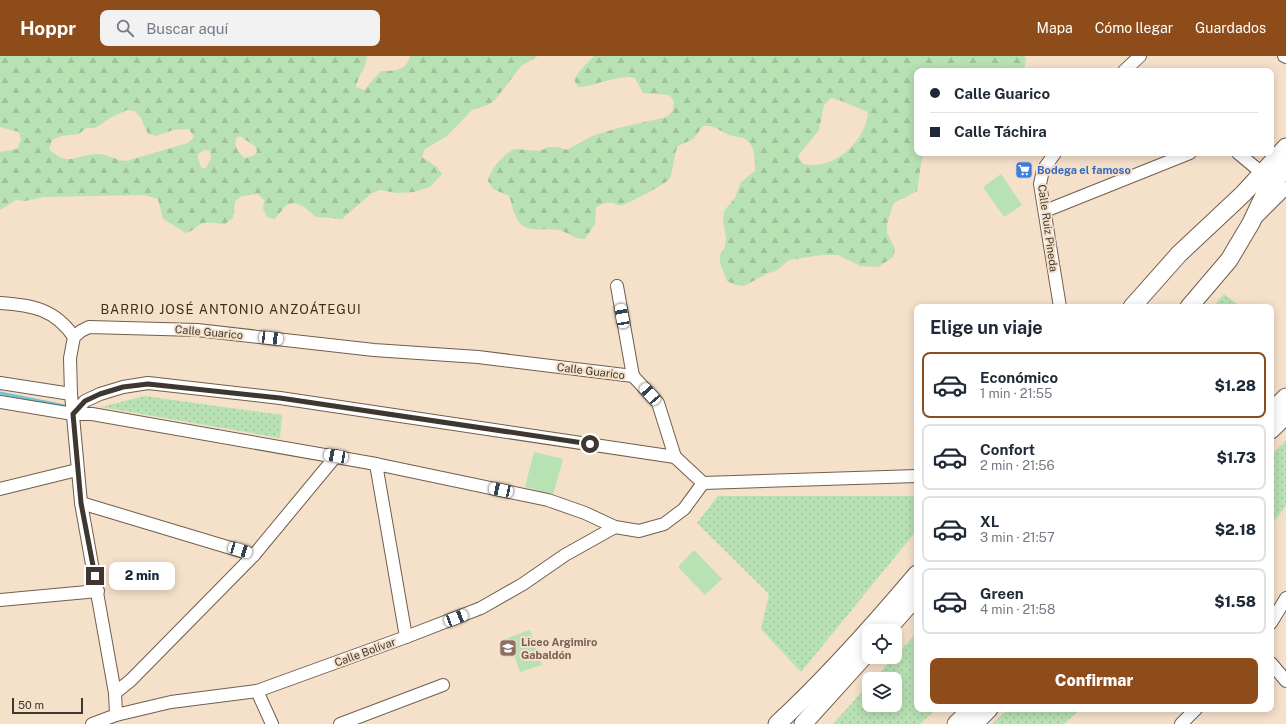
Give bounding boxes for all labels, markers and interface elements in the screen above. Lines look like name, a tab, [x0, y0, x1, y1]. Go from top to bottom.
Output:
search box	[100, 10, 380, 46]
text: Hoppr	[20, 17, 76, 39]
icon: search	[114, 17, 136, 39]
text: Buscar aquí	[146, 20, 228, 37]
text: Mapa	[1037, 20, 1073, 36]
text: Cómo llegar	[1095, 20, 1173, 36]
text: Guardados	[1195, 20, 1266, 36]
text: Calle Guarico	[954, 85, 1050, 102]
text: Calle Táchira	[954, 123, 1047, 140]
supermarket icon: Bodega el famoso	[1014, 160, 1034, 180]
place label: Bodega el famoso	[1037, 164, 1131, 176]
street label: Calle Ruiz Pineda	[1036, 184, 1060, 272]
district label: BARRIO JOSÉ ANTONIO ANZOÁTEGUI	[100, 301, 362, 317]
car	[614, 303, 630, 329]
text: Elige un viaje	[930, 317, 1043, 338]
street label: Calle Guarico	[174, 323, 244, 341]
car	[258, 331, 284, 345]
street label: Calle Guarico	[556, 361, 626, 381]
icon: car	[932, 367, 968, 403]
text: Económico	[980, 369, 1058, 386]
text: $1.28	[1214, 377, 1256, 394]
car	[638, 381, 662, 407]
text: 1 min · 21:55	[980, 386, 1052, 401]
route start	[581, 435, 599, 453]
icon: car	[932, 439, 968, 475]
text: Confort	[980, 441, 1035, 458]
car	[323, 448, 349, 464]
text: $1.73	[1216, 449, 1256, 466]
text: 2 min · 21:56	[980, 458, 1055, 473]
car	[488, 482, 514, 498]
icon: car	[932, 511, 968, 547]
text: XL	[980, 513, 999, 530]
text: $2.18	[1215, 521, 1256, 538]
text: 3 min · 21:57	[980, 530, 1055, 545]
car	[227, 541, 253, 559]
callout: 2 min	[109, 562, 175, 590]
route end	[86, 567, 104, 585]
text: 2 min	[125, 568, 159, 583]
icon: car	[932, 583, 968, 619]
text: Green	[980, 585, 1024, 602]
text: $1.58	[1214, 593, 1256, 610]
text: 4 min · 21:58	[980, 602, 1055, 617]
car	[443, 608, 469, 628]
map controls	[862, 624, 902, 712]
button: locate	[862, 624, 902, 664]
street label: Calle Bolívar	[333, 635, 397, 669]
place label: Liceo Argimiro Gabaldón	[521, 636, 597, 661]
school or university icon: Liceo Argimiro Gabaldón	[498, 638, 518, 658]
button: Confirmar	[930, 658, 1258, 704]
button: layers	[862, 672, 902, 712]
scale bar	[12, 696, 83, 715]
text: 50 m	[18, 699, 44, 711]

